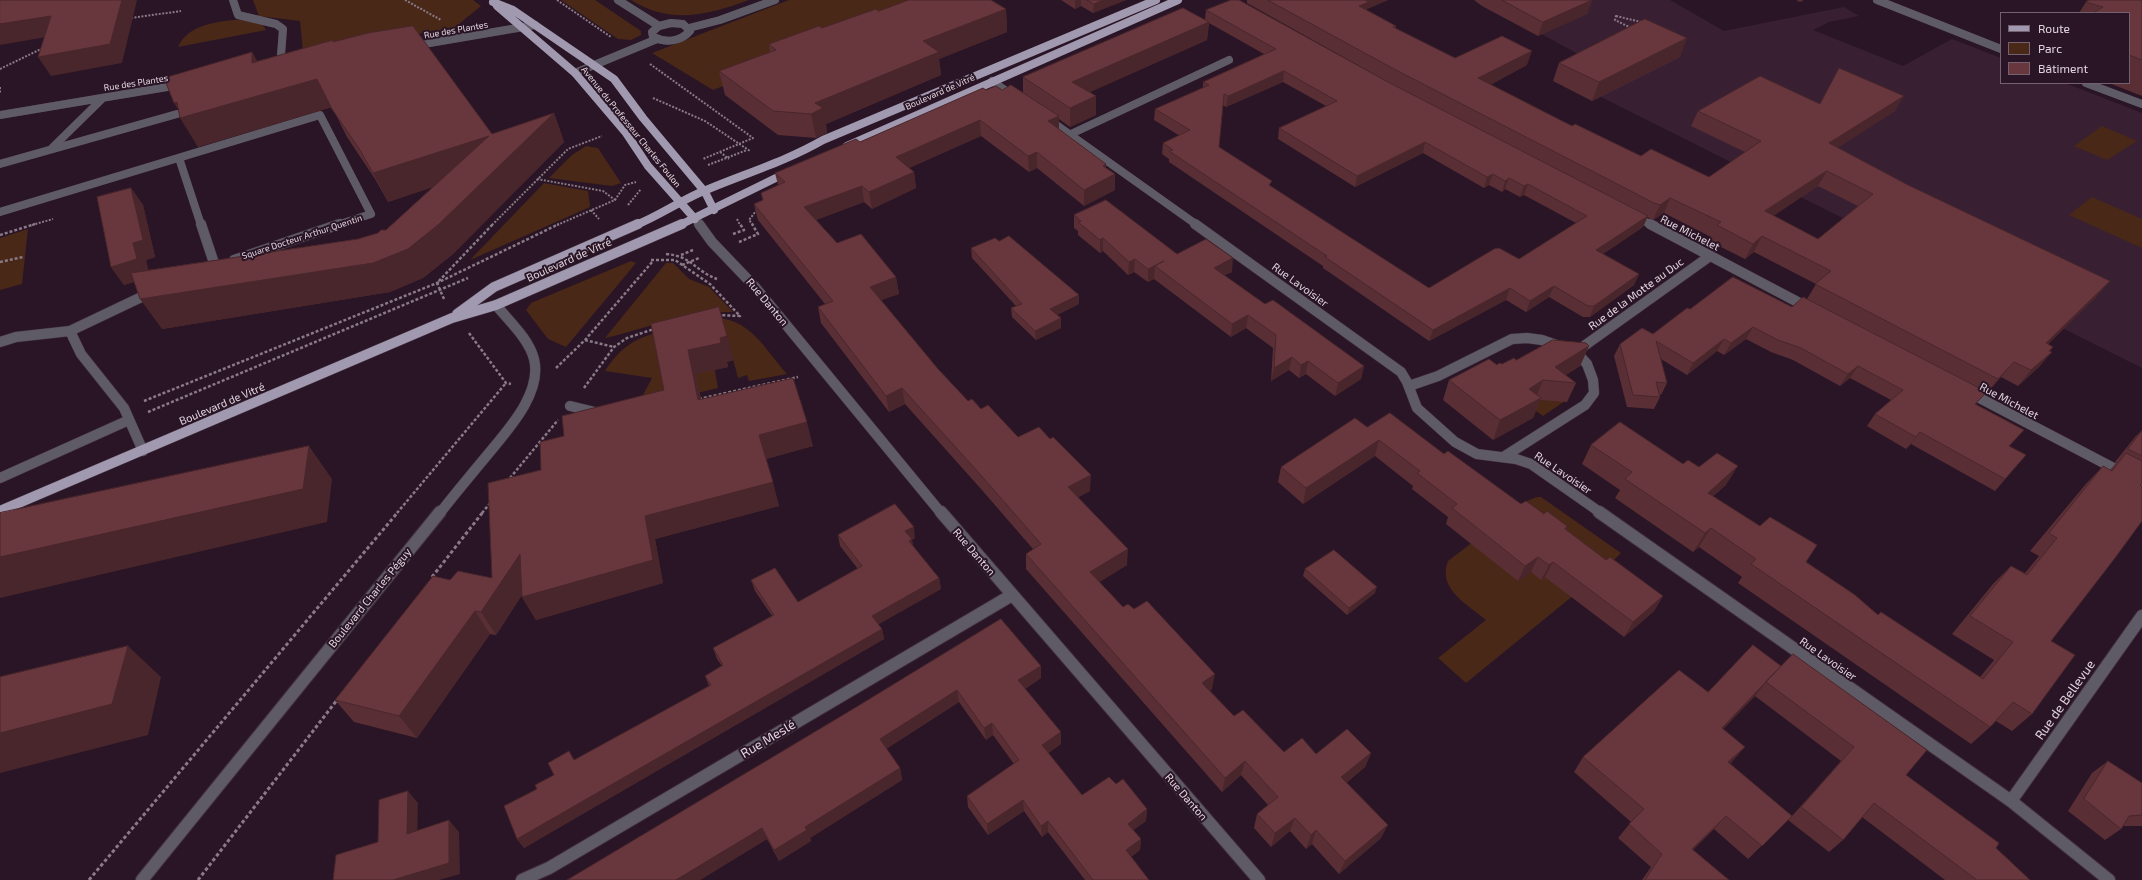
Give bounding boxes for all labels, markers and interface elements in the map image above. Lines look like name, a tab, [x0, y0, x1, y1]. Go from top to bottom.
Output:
legend	[2000, 12, 2130, 84]
street label: Rue des Plantes	[423, 19, 489, 41]
text: Route	[2038, 21, 2070, 35]
text: Parc	[2038, 41, 2062, 55]
text: Bâtiment	[2038, 61, 2088, 75]
street label: Avenue du Professeur Charles Foulon	[579, 64, 683, 190]
street label: Boulevard de Vitré	[903, 72, 977, 112]
street label: Rue des Plantes	[103, 73, 169, 93]
street label: Square Docteur Arthur Quentin	[241, 212, 363, 262]
street label: Rue Michelet	[1658, 212, 1722, 254]
street label: Boulevard de Vitré	[524, 235, 614, 285]
street label: Rue de la Motte au Duc	[1586, 255, 1686, 333]
street label: Rue Lavoisier	[1269, 260, 1331, 310]
street label: Rue Danton	[743, 276, 791, 328]
street label: Boulevard de Vitré	[177, 380, 267, 428]
street label: Rue Michelet	[1977, 380, 2041, 422]
street label: Rue Lavoisier	[1532, 449, 1594, 497]
street label: Rue Danton	[950, 526, 998, 578]
street label: Boulevard Charles Péguy	[326, 546, 414, 650]
street label: Rue Lavoisier	[1797, 635, 1859, 683]
street label: Rue de Bellevue	[2032, 657, 2098, 743]
street label: Rue Meslé	[738, 717, 798, 761]
street label: Rue Danton	[1162, 771, 1210, 823]

